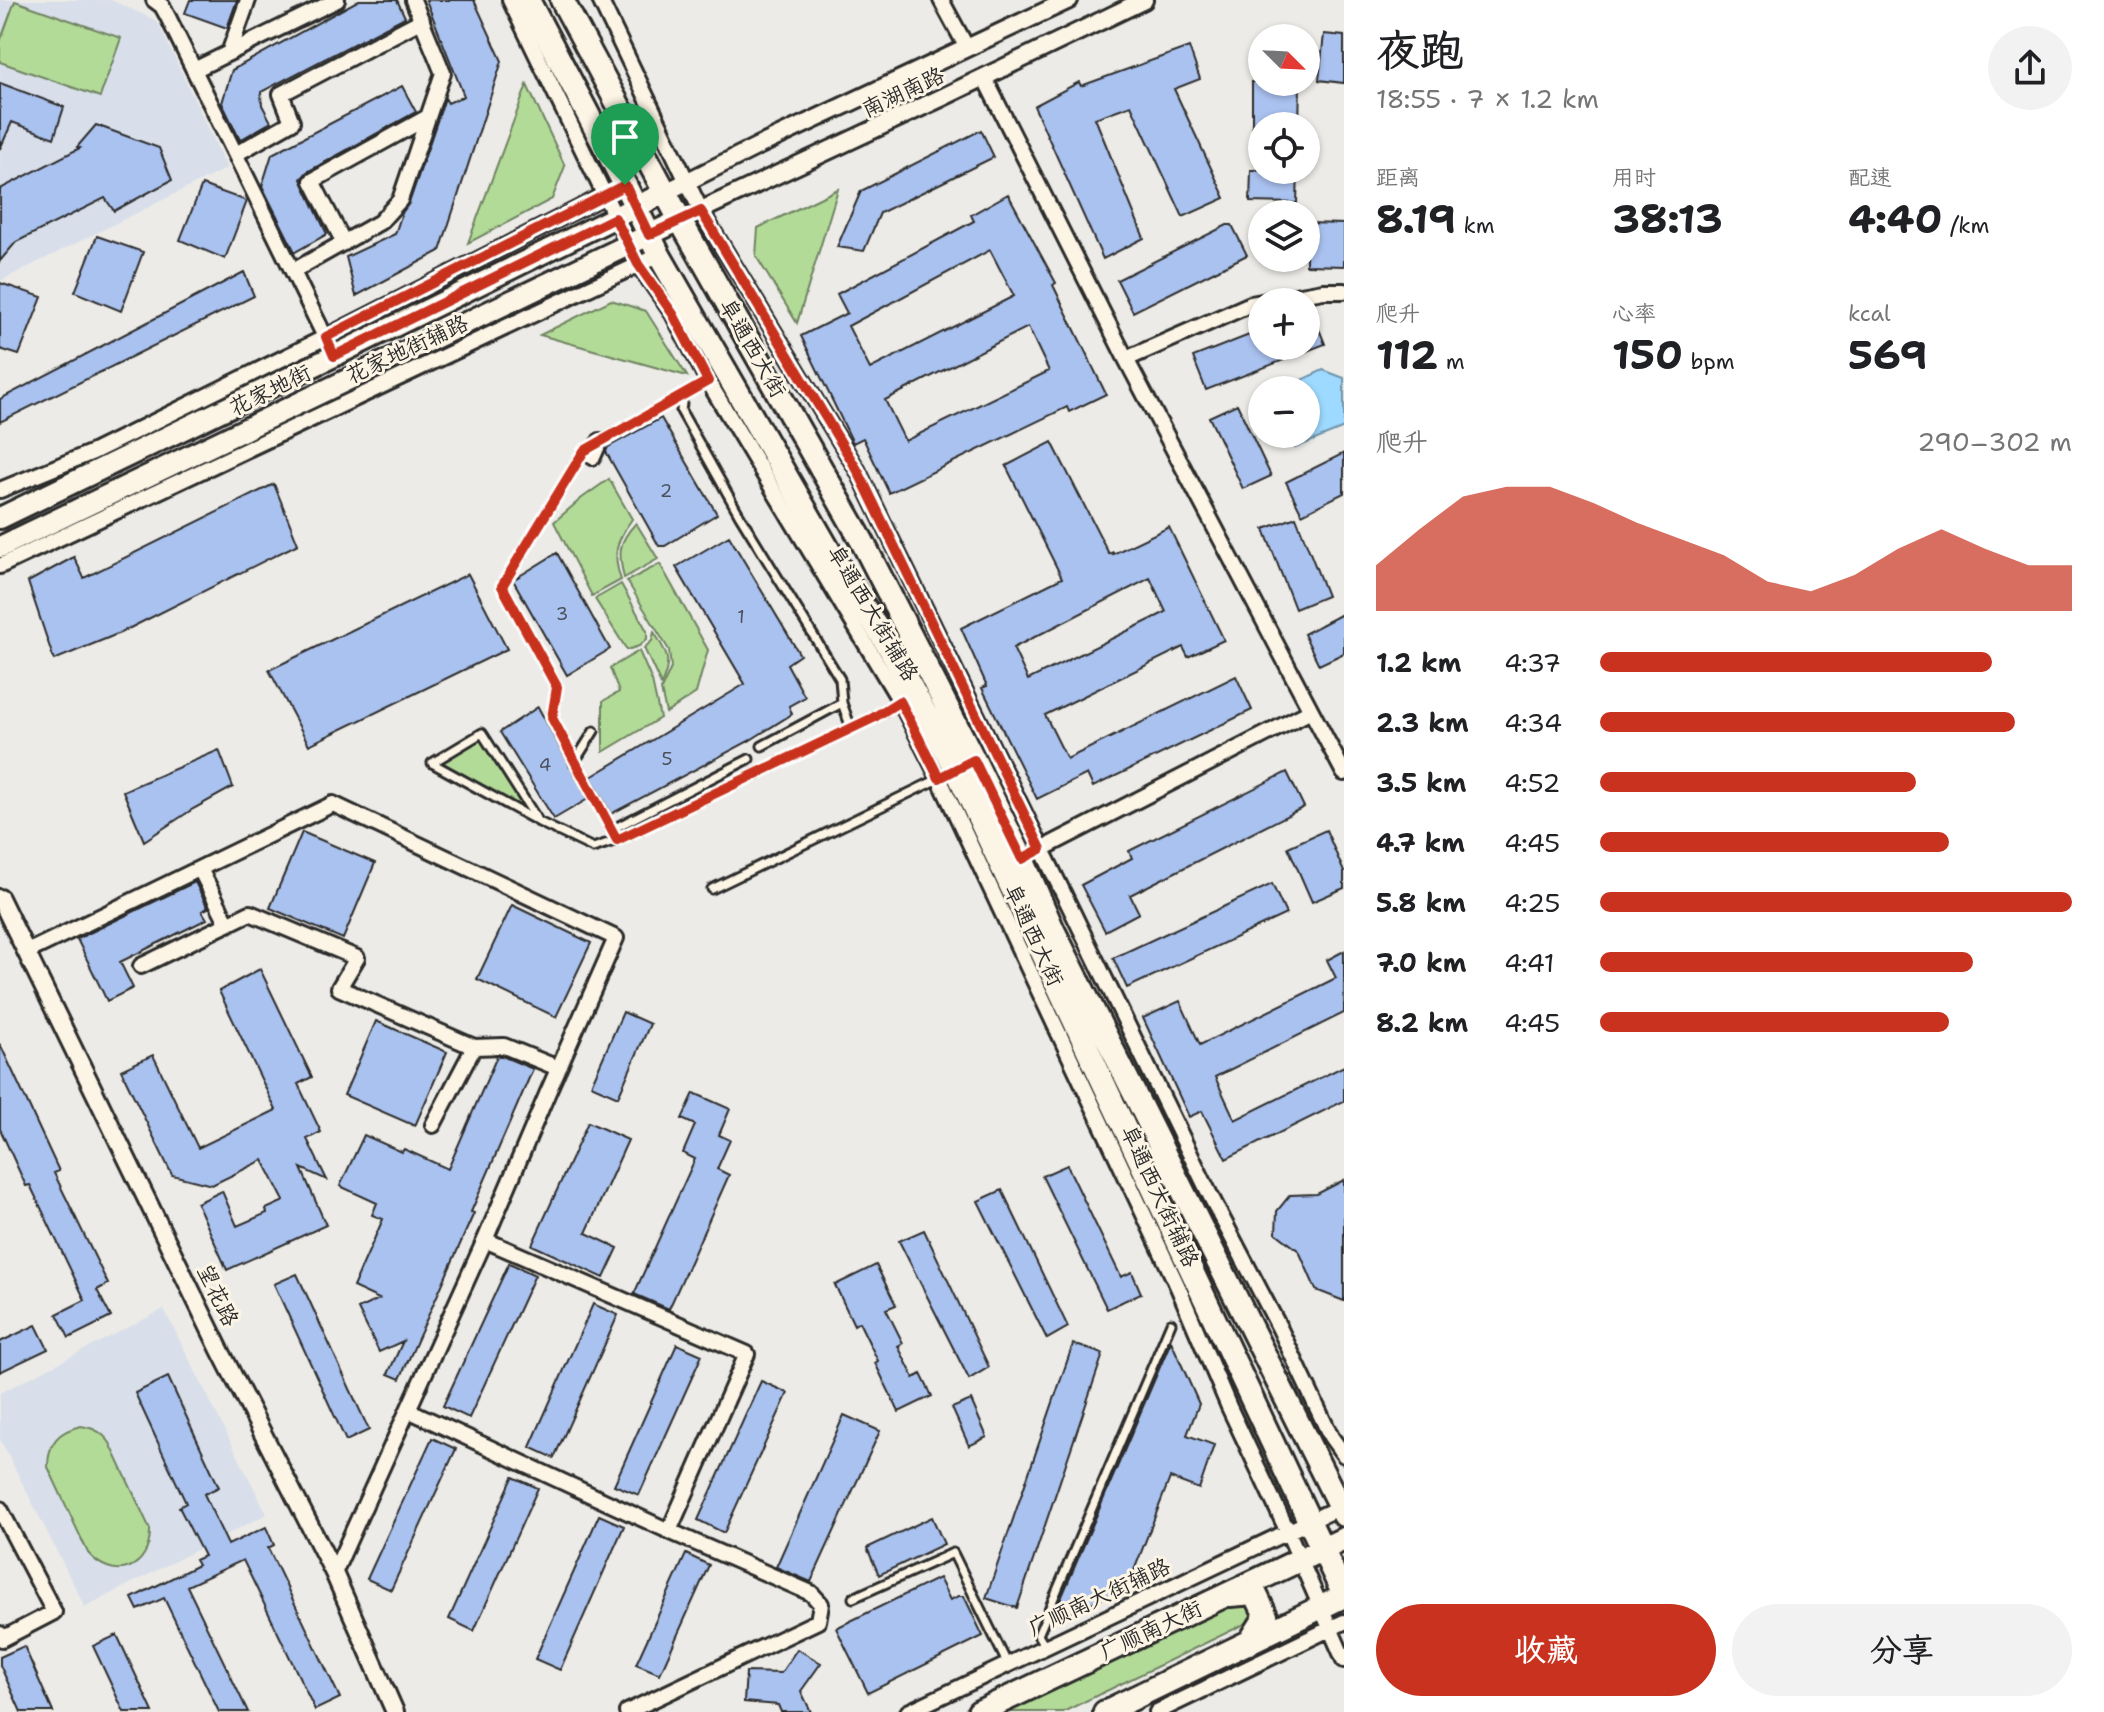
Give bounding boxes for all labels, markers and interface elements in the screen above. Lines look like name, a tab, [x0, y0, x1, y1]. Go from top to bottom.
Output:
text: 夜跑	[1376, 21, 1464, 80]
north arrow	[1248, 24, 1320, 96]
map controls	[1248, 24, 1320, 448]
button: share	[1988, 26, 2072, 110]
street label: 南湖南路	[857, 60, 949, 124]
text: 18:55 · 7 × 1.2 km	[1376, 81, 1599, 116]
pin	[591, 103, 659, 185]
button: locate	[1248, 112, 1320, 184]
icon: arrive	[603, 115, 647, 159]
text: 距离	[1376, 163, 1420, 192]
text: 用时	[1612, 163, 1656, 192]
text: 配速	[1848, 163, 1892, 192]
text: 8.19	[1376, 192, 1456, 246]
text: 38:13	[1612, 192, 1723, 246]
text: 4:40	[1848, 192, 1943, 246]
button: layers	[1248, 200, 1320, 272]
text: km	[1456, 211, 1495, 240]
text: /km	[1943, 211, 1989, 240]
button: +	[1248, 288, 1320, 360]
street label: 阜通西大街	[713, 293, 793, 403]
text: 爬升	[1376, 299, 1420, 328]
text: 心率	[1612, 299, 1656, 328]
text: kcal	[1848, 299, 1891, 328]
street label: 花家地街辅路	[341, 308, 473, 390]
text: 112	[1376, 328, 1438, 382]
text: 150	[1612, 328, 1683, 382]
text: 569	[1848, 328, 1927, 382]
text: m	[1438, 347, 1465, 376]
text: bpm	[1683, 347, 1735, 376]
street label: 花家地街	[224, 358, 316, 422]
button: −	[1248, 376, 1320, 448]
text: 爬升	[1376, 424, 1428, 459]
text: 290–302 m	[1917, 424, 2072, 459]
house number: 2	[660, 479, 672, 503]
street label: 阜通西大街辅路	[821, 540, 925, 686]
house number: 3	[556, 602, 568, 626]
house number: 1	[737, 605, 745, 629]
text: 1.2 km	[1376, 645, 1461, 680]
text: 4:37	[1504, 645, 1561, 680]
text: 2.3 km	[1376, 705, 1469, 740]
text: 4:34	[1504, 705, 1562, 740]
house number: 5	[661, 747, 673, 771]
house number: 4	[539, 753, 551, 777]
text: 3.5 km	[1376, 765, 1467, 800]
text: 4:52	[1504, 765, 1560, 800]
text: 4.7 km	[1376, 825, 1465, 860]
text: 4:45	[1504, 825, 1560, 860]
street label: 阜通西大街	[998, 879, 1070, 991]
text: 5.8 km	[1376, 885, 1466, 920]
text: 4:25	[1504, 885, 1561, 920]
text: 7.0 km	[1376, 945, 1466, 980]
text: 4:41	[1504, 945, 1555, 980]
text: 8.2 km	[1376, 1005, 1468, 1040]
text: 4:45	[1504, 1005, 1560, 1040]
street label: 阜通西大街辅路	[1114, 1120, 1206, 1272]
street label: 望花路	[190, 1259, 246, 1331]
street label: 广顺南大街辅路	[1024, 1552, 1174, 1642]
street label: 广顺南大街	[1096, 1595, 1206, 1665]
button: 收藏	[1376, 1604, 1716, 1696]
button: 分享	[1732, 1604, 2072, 1696]

